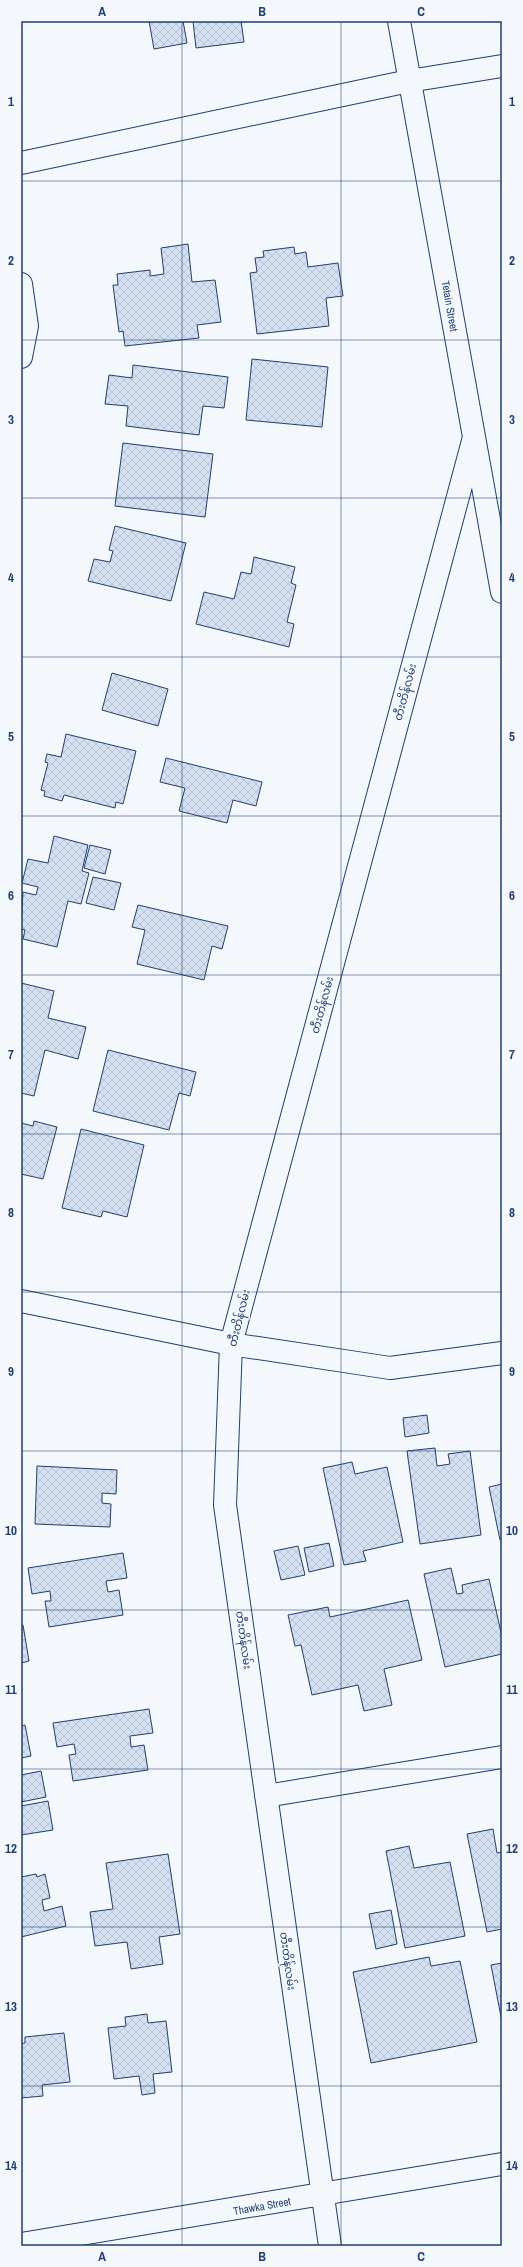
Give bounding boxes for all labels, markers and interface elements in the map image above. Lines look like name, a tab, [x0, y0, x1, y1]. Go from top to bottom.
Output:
text: A	[98, 3, 106, 20]
text: B	[258, 3, 266, 20]
text: C	[417, 3, 425, 20]
text: 1	[8, 93, 14, 110]
text: 1	[509, 93, 515, 110]
text: 2	[8, 252, 14, 269]
text: 2	[509, 252, 515, 269]
street label: Tetain Street	[439, 280, 461, 333]
text: 3	[8, 411, 14, 428]
text: 3	[509, 411, 515, 428]
text: 4	[8, 569, 14, 586]
text: 4	[509, 569, 515, 586]
street label: တီးတိန်လမ်း	[391, 662, 421, 723]
text: 5	[8, 728, 14, 745]
text: 5	[509, 728, 515, 745]
text: 6	[8, 887, 14, 904]
text: 6	[509, 887, 515, 904]
street label: တီးတိန်လမ်း	[308, 975, 338, 1036]
text: 7	[8, 1046, 14, 1063]
text: 7	[509, 1046, 515, 1063]
text: 8	[8, 1204, 14, 1221]
text: 8	[509, 1204, 515, 1221]
street label: တီးတိန်လမ်း	[225, 1288, 255, 1349]
text: 9	[8, 1363, 14, 1380]
text: 9	[509, 1363, 515, 1380]
text: 10	[5, 1522, 17, 1539]
text: 10	[506, 1522, 518, 1539]
street label: တီးတိန်လမ်း	[231, 1610, 255, 1670]
text: 11	[5, 1681, 17, 1698]
text: 11	[506, 1681, 518, 1698]
text: 12	[5, 1840, 17, 1857]
text: 12	[506, 1840, 518, 1857]
street label: တီးတိန်လမ်း	[275, 1931, 299, 1991]
text: 13	[5, 1998, 17, 2015]
text: 13	[506, 1998, 518, 2015]
text: 14	[5, 2157, 17, 2174]
text: 14	[506, 2157, 518, 2174]
street label: Thawka Street	[232, 2194, 292, 2218]
text: A	[98, 2248, 106, 2265]
text: B	[258, 2248, 266, 2265]
text: C	[417, 2248, 425, 2265]

